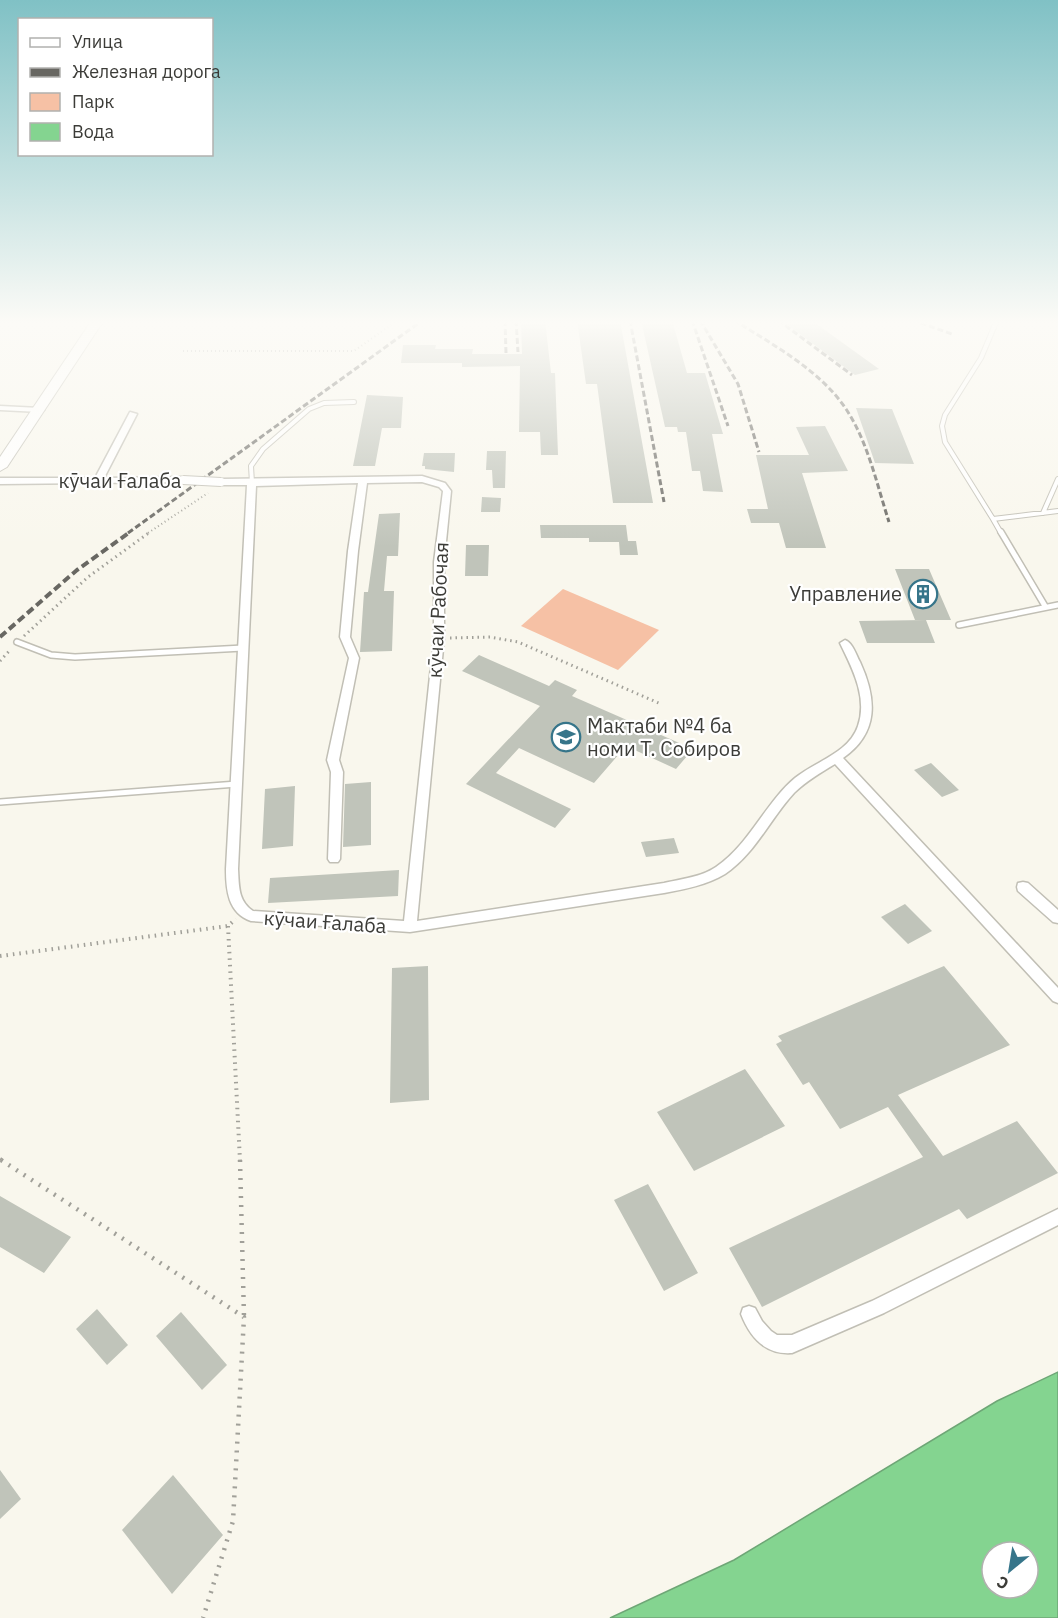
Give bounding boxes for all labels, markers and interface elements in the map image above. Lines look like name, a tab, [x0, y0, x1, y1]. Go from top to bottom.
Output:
legend	[18, 18, 213, 156]
text: Улица	[72, 30, 123, 53]
text: Железная дорога	[72, 60, 221, 83]
text: Парк	[72, 90, 115, 113]
text: Вода	[72, 120, 115, 143]
street label: кӯчаи Ғалаба	[59, 467, 182, 494]
street label: кӯчаи Рабочая	[420, 541, 455, 679]
building icon: Управление	[907, 578, 939, 610]
place label: Управление	[789, 580, 902, 607]
place label: Мактаби №4 ба номи Т. Собиров	[587, 712, 741, 762]
school or university icon: Мактаби №4 ба номи Т. Собиров	[550, 721, 582, 753]
street label: кӯчаи Ғалаба	[263, 904, 388, 939]
north arrow	[980, 1540, 1040, 1600]
text: С	[993, 1572, 1012, 1594]

